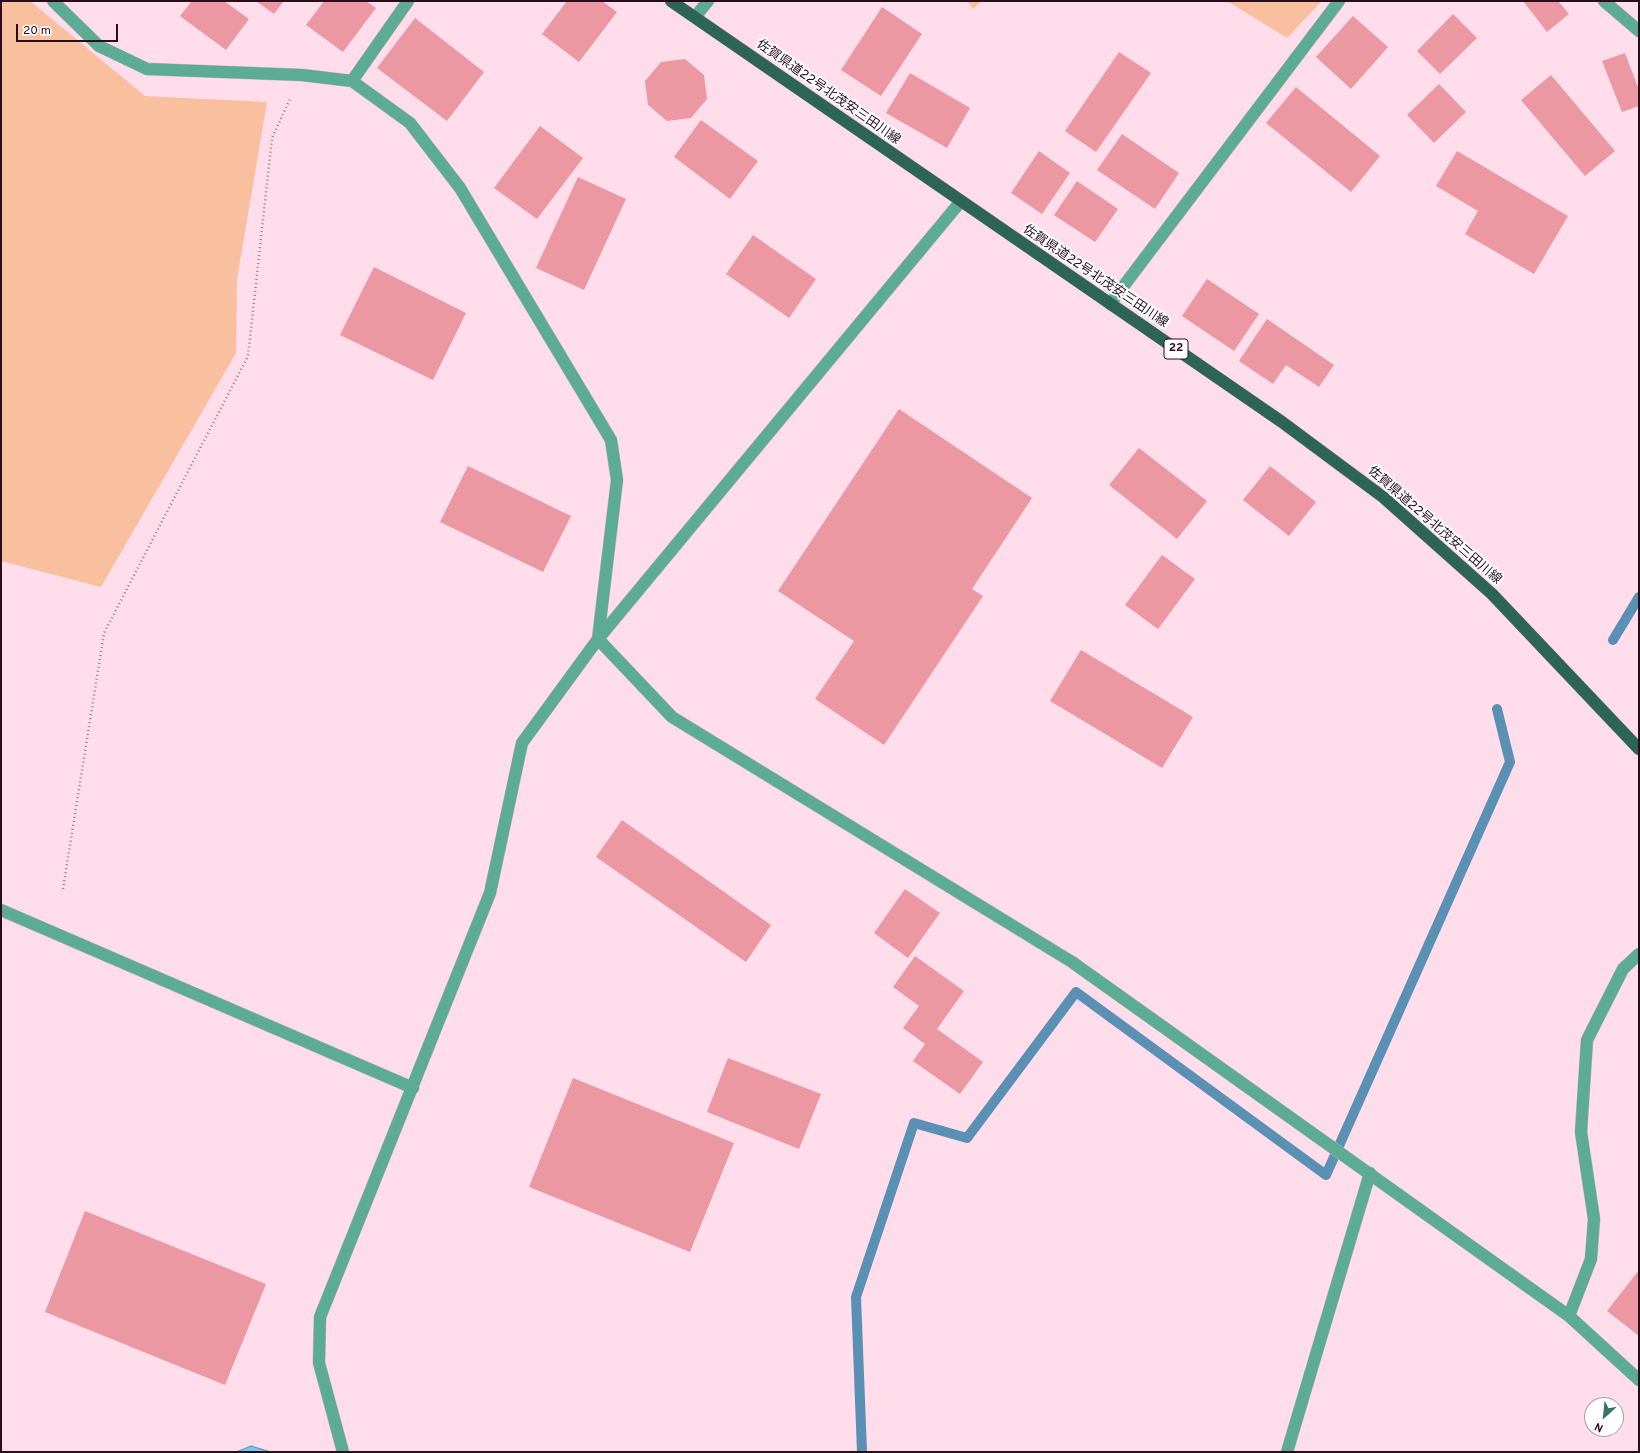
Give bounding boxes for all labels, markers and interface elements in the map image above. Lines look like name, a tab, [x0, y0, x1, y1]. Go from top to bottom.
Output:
scale bar	[18, 16, 120, 42]
text: 20 m	[23, 23, 51, 39]
street label: 佐賀県道22号北茂安三田川線	[753, 37, 903, 149]
street label: 佐賀県道22号北茂安三田川線	[1019, 222, 1171, 332]
road number: 22	[1164, 339, 1188, 359]
street label: 佐賀県道22号北茂安三田川線	[1364, 464, 1504, 588]
north arrow	[1584, 1397, 1624, 1437]
text: N	[1592, 1419, 1606, 1435]

